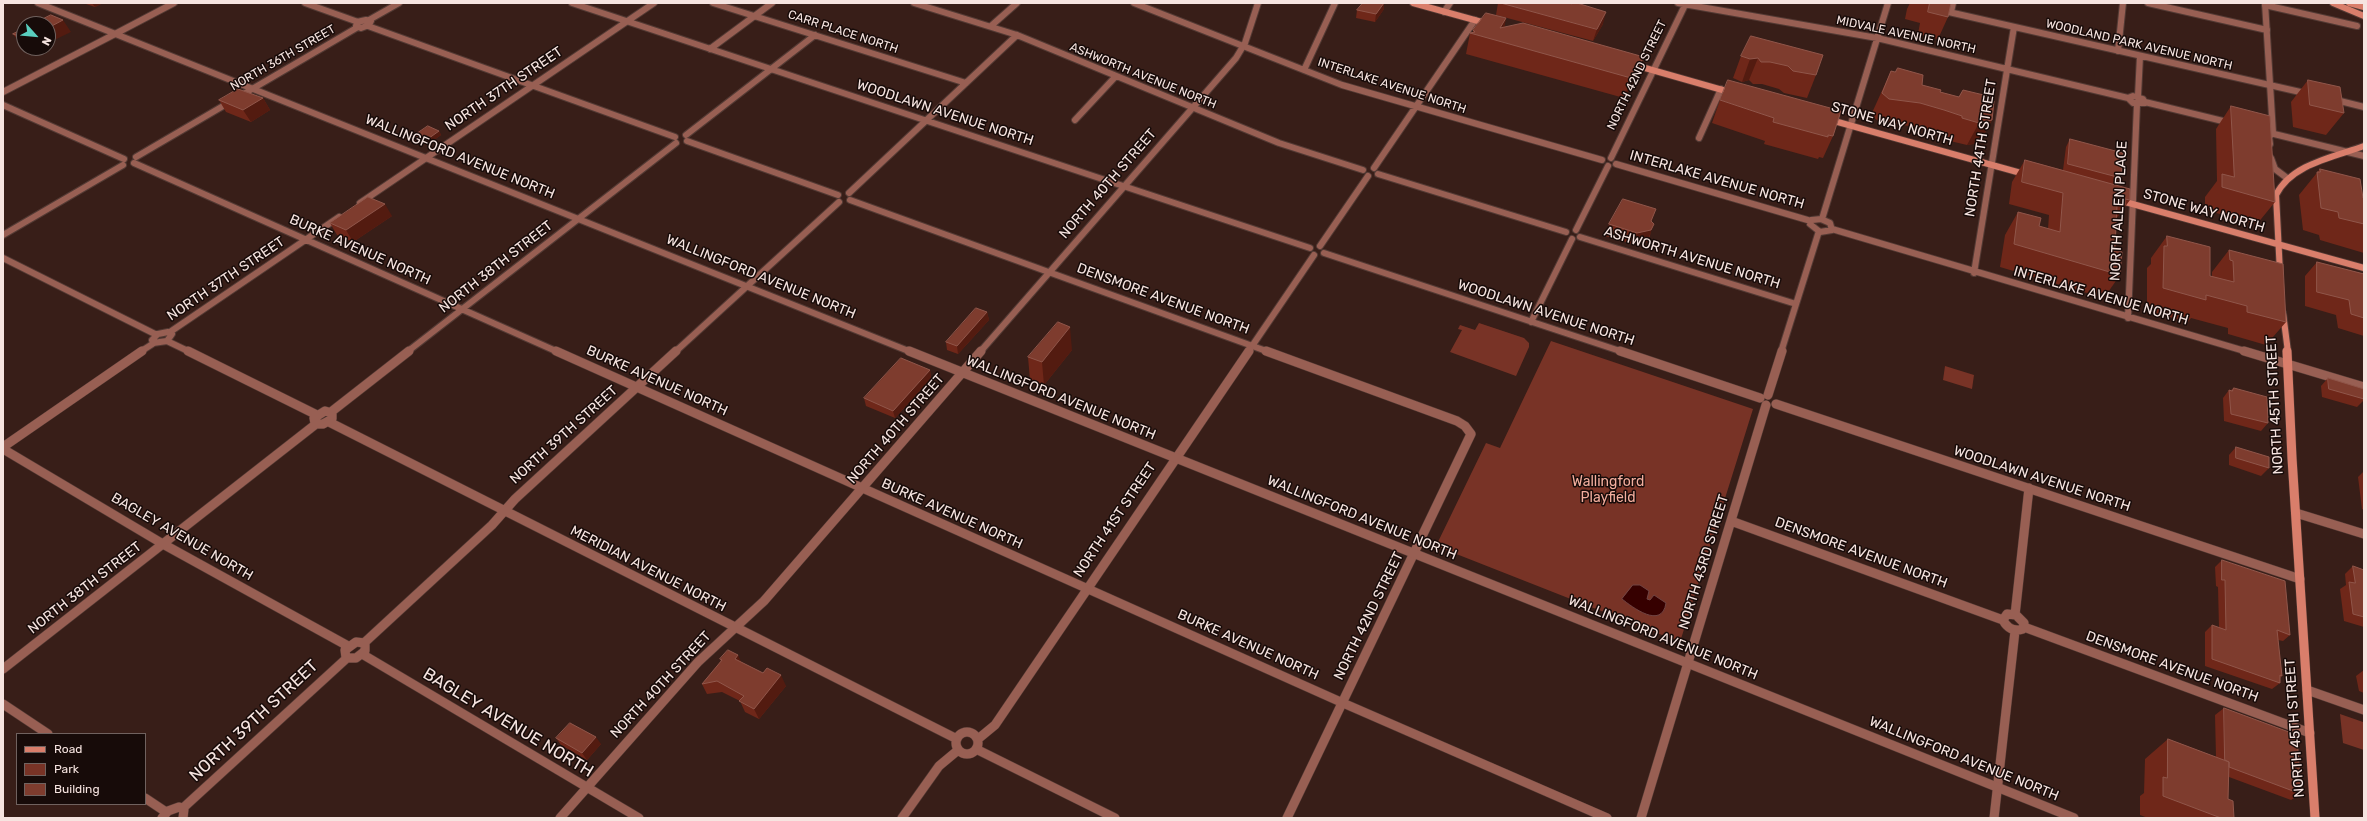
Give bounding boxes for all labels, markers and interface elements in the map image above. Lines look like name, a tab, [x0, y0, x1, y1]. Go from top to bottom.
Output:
street label: CARR PLACE NORTH	[786, 7, 900, 57]
street label: MIDVALE AVENUE NORTH	[1835, 13, 1977, 57]
north arrow	[16, 16, 56, 56]
street label: WOODLAND PARK AVENUE NORTH	[2044, 17, 2234, 73]
street label: NORTH 42ND STREET	[1604, 18, 1670, 132]
street label: NORTH 36TH STREET	[228, 22, 338, 94]
text: N	[39, 35, 54, 48]
street label: ASHWORTH AVENUE NORTH	[1067, 40, 1219, 112]
street label: NORTH 37TH STREET	[442, 43, 566, 135]
street label: INTERLAKE AVENUE NORTH	[1316, 55, 1468, 117]
street label: WOODLAWN AVENUE NORTH	[854, 76, 1036, 150]
street label: NORTH 44TH STREET	[1962, 78, 2000, 218]
street label: STONE WAY NORTH	[1829, 99, 1955, 149]
street label: WALLINGFORD AVENUE NORTH	[363, 111, 557, 203]
street label: NORTH 40TH STREET	[1056, 126, 1160, 242]
street label: NORTH ALLEN PLACE	[2107, 140, 2131, 282]
street label: INTERLAKE AVENUE NORTH	[1628, 147, 1806, 213]
street label: STONE WAY NORTH	[2141, 186, 2267, 236]
street label: BURKE AVENUE NORTH	[287, 211, 433, 289]
street label: NORTH 38TH STREET	[436, 217, 556, 317]
street label: ASHWORTH AVENUE NORTH	[1602, 223, 1782, 293]
street label: WALLINGFORD AVENUE NORTH	[664, 231, 858, 323]
street label: NORTH 37TH STREET	[164, 233, 288, 325]
street label: DENSMORE AVENUE NORTH	[1074, 260, 1252, 338]
street label: INTERLAKE AVENUE NORTH	[2012, 263, 2190, 329]
street label: WOODLAWN AVENUE NORTH	[1455, 276, 1637, 350]
street label: NORTH 45TH STREET	[2263, 335, 2287, 475]
street label: BURKE AVENUE NORTH	[584, 342, 730, 420]
street label: WALLINGFORD AVENUE NORTH	[964, 352, 1158, 444]
street label: NORTH 40TH STREET	[844, 371, 948, 487]
street label: NORTH 39TH STREET	[507, 382, 621, 488]
street label: WOODLAWN AVENUE NORTH	[1951, 442, 2133, 516]
street label: NORTH 41ST STREET	[1070, 459, 1160, 581]
street label: WALLINGFORD AVENUE NORTH	[1265, 472, 1459, 564]
park label: Wallingford Playfield	[1572, 474, 1644, 506]
street label: BURKE AVENUE NORTH	[879, 475, 1025, 553]
street label: BAGLEY AVENUE NORTH	[108, 489, 256, 585]
street label: NORTH 43RD STREET	[1675, 493, 1733, 631]
street label: DENSMORE AVENUE NORTH	[1772, 514, 1950, 592]
street label: MERIDIAN AVENUE NORTH	[567, 522, 729, 616]
street label: NORTH 38TH STREET	[25, 538, 145, 638]
street label: NORTH 42ND STREET	[1331, 549, 1407, 683]
street label: WALLINGFORD AVENUE NORTH	[1566, 592, 1760, 684]
street label: BURKE AVENUE NORTH	[1175, 606, 1321, 684]
street label: NORTH 40TH STREET	[607, 628, 715, 742]
street label: DENSMORE AVENUE NORTH	[2083, 628, 2261, 706]
street label: NORTH 39TH STREET	[185, 656, 323, 786]
street label: NORTH 45TH STREET	[2282, 658, 2308, 798]
street label: BAGLEY AVENUE NORTH	[419, 664, 597, 782]
street label: WALLINGFORD AVENUE NORTH	[1867, 713, 2061, 805]
legend	[16, 733, 146, 805]
text: Road	[54, 742, 82, 756]
text: Park	[54, 762, 79, 776]
text: Building	[54, 782, 100, 796]

